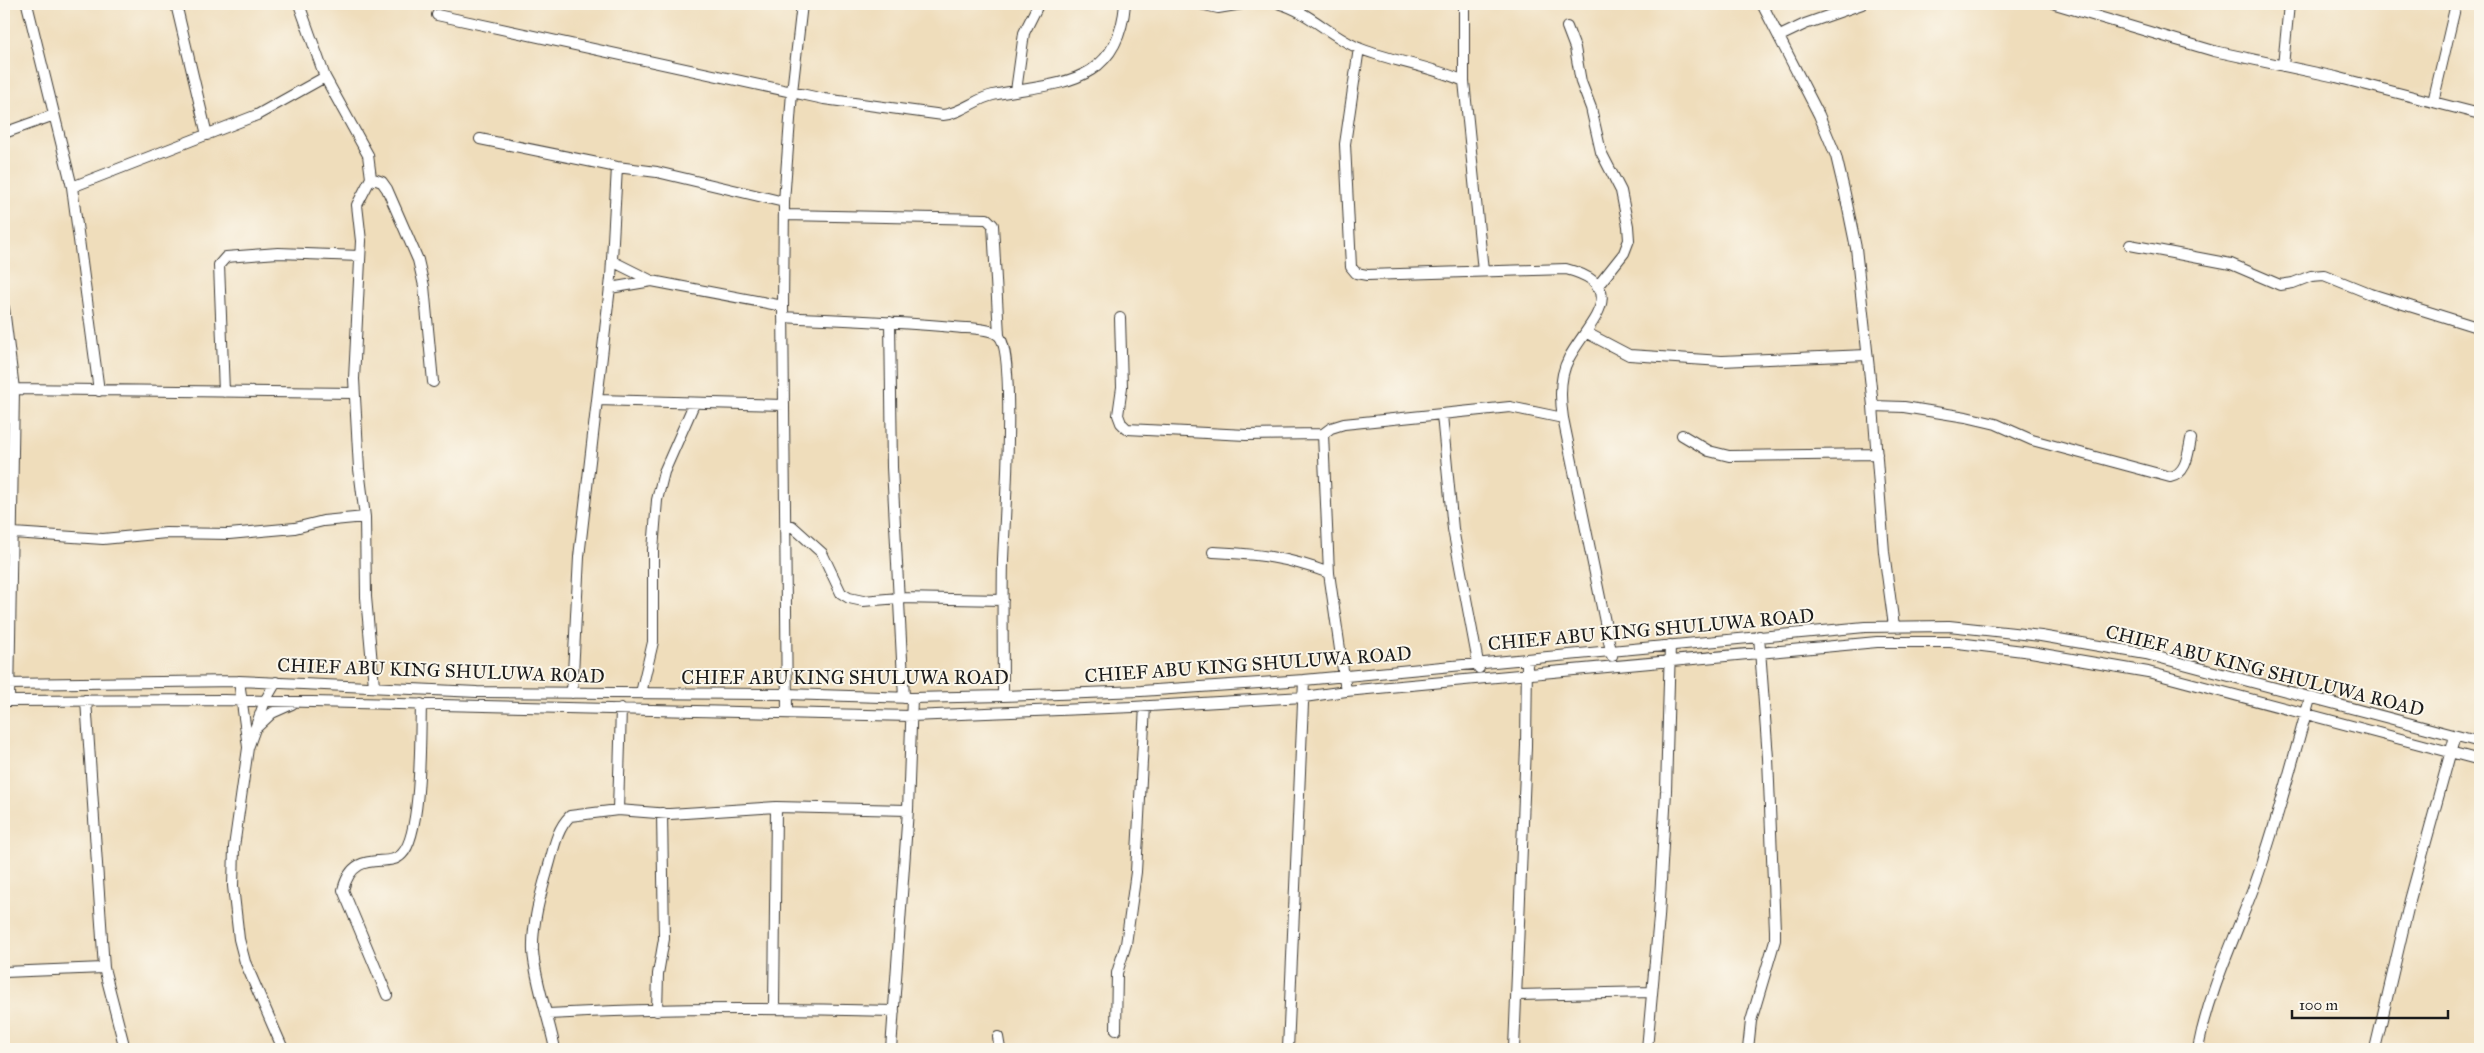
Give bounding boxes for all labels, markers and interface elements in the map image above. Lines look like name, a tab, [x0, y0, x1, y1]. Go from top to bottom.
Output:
street label: CHIEF ABU KING SHULUWA ROAD	[1487, 604, 1815, 655]
street label: CHIEF ABU KING SHULUWA ROAD	[2103, 620, 2427, 721]
street label: CHIEF ABU KING SHULUWA ROAD	[1084, 642, 1412, 687]
street label: CHIEF ABU KING SHULUWA ROAD	[277, 653, 605, 688]
street label: CHIEF ABU KING SHULUWA ROAD	[681, 666, 1009, 689]
scale bar	[2292, 988, 2448, 1020]
text: 100 m	[2299, 996, 2339, 1014]

